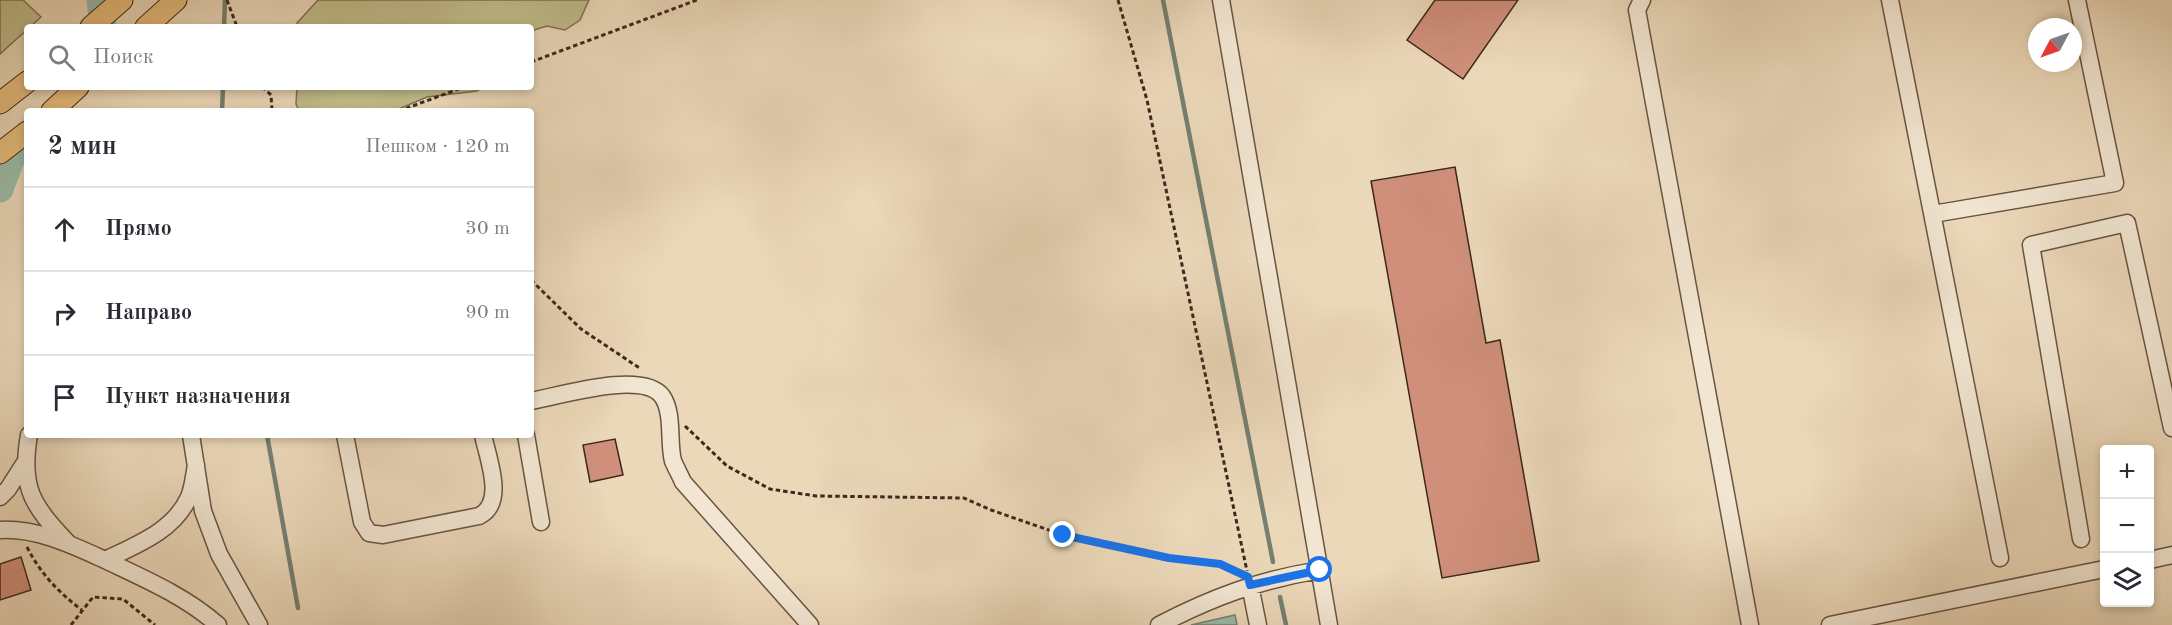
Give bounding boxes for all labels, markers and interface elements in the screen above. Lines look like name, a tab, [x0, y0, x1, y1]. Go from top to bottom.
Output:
north arrow	[2028, 18, 2082, 72]
search box	[24, 24, 534, 90]
icon: search	[45, 41, 78, 74]
text: Поиск	[93, 46, 154, 68]
text: 2 мин	[48, 134, 117, 160]
text: Пешком · 120 m	[365, 137, 510, 157]
icon: ahead	[48, 213, 81, 246]
text: Прямо	[105, 218, 172, 240]
text: 30 m	[465, 219, 510, 239]
icon: right	[48, 297, 81, 330]
text: Направо	[105, 302, 192, 324]
text: 90 m	[465, 303, 510, 323]
icon: arrive	[48, 381, 81, 414]
text: Пункт назначения	[105, 386, 291, 408]
map controls	[2100, 445, 2154, 607]
button: +	[2100, 445, 2154, 499]
button: −	[2100, 499, 2154, 553]
route end	[1049, 521, 1075, 547]
button: layers	[2100, 553, 2154, 607]
route start	[1306, 556, 1332, 582]

